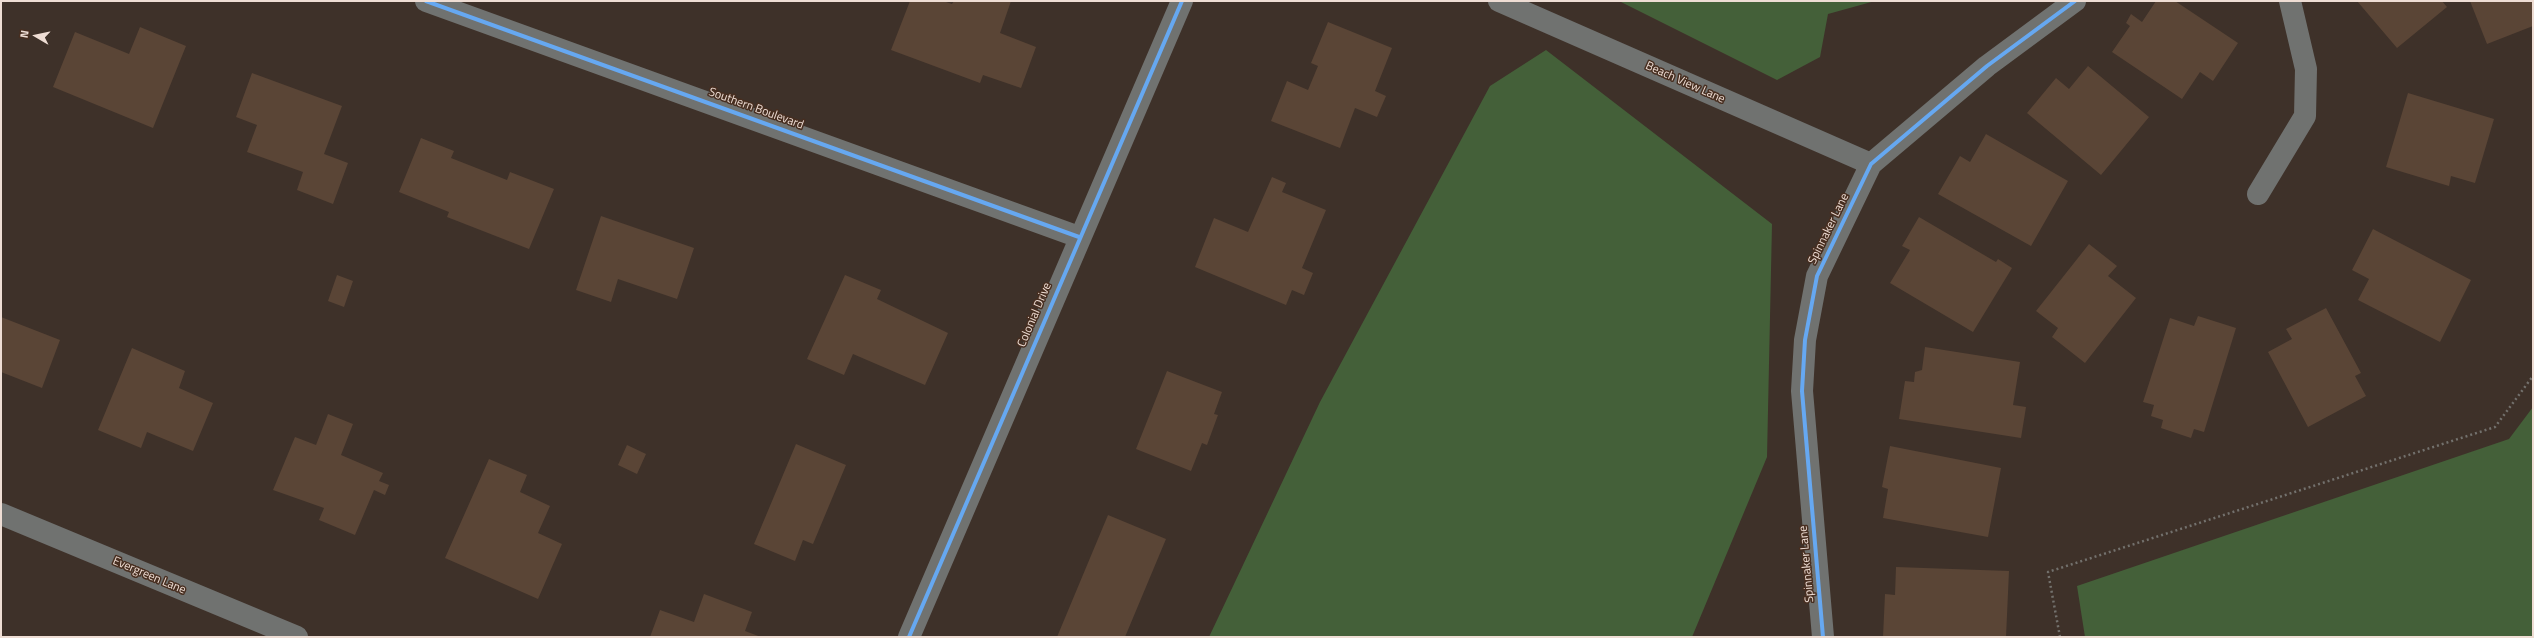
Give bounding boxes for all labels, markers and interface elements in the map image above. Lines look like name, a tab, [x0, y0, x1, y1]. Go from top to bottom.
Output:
north arrow	[16, 16, 56, 56]
text: N	[16, 29, 33, 39]
street label: Beach View Lane	[1643, 59, 1727, 107]
street label: Southern Boulevard	[707, 85, 805, 133]
street label: Spinnaker Lane	[1806, 191, 1852, 267]
street label: Colonial Drive	[1015, 281, 1055, 349]
street label: Spinnaker Lane	[1796, 525, 1818, 603]
street label: Evergreen Lane	[110, 554, 188, 598]

